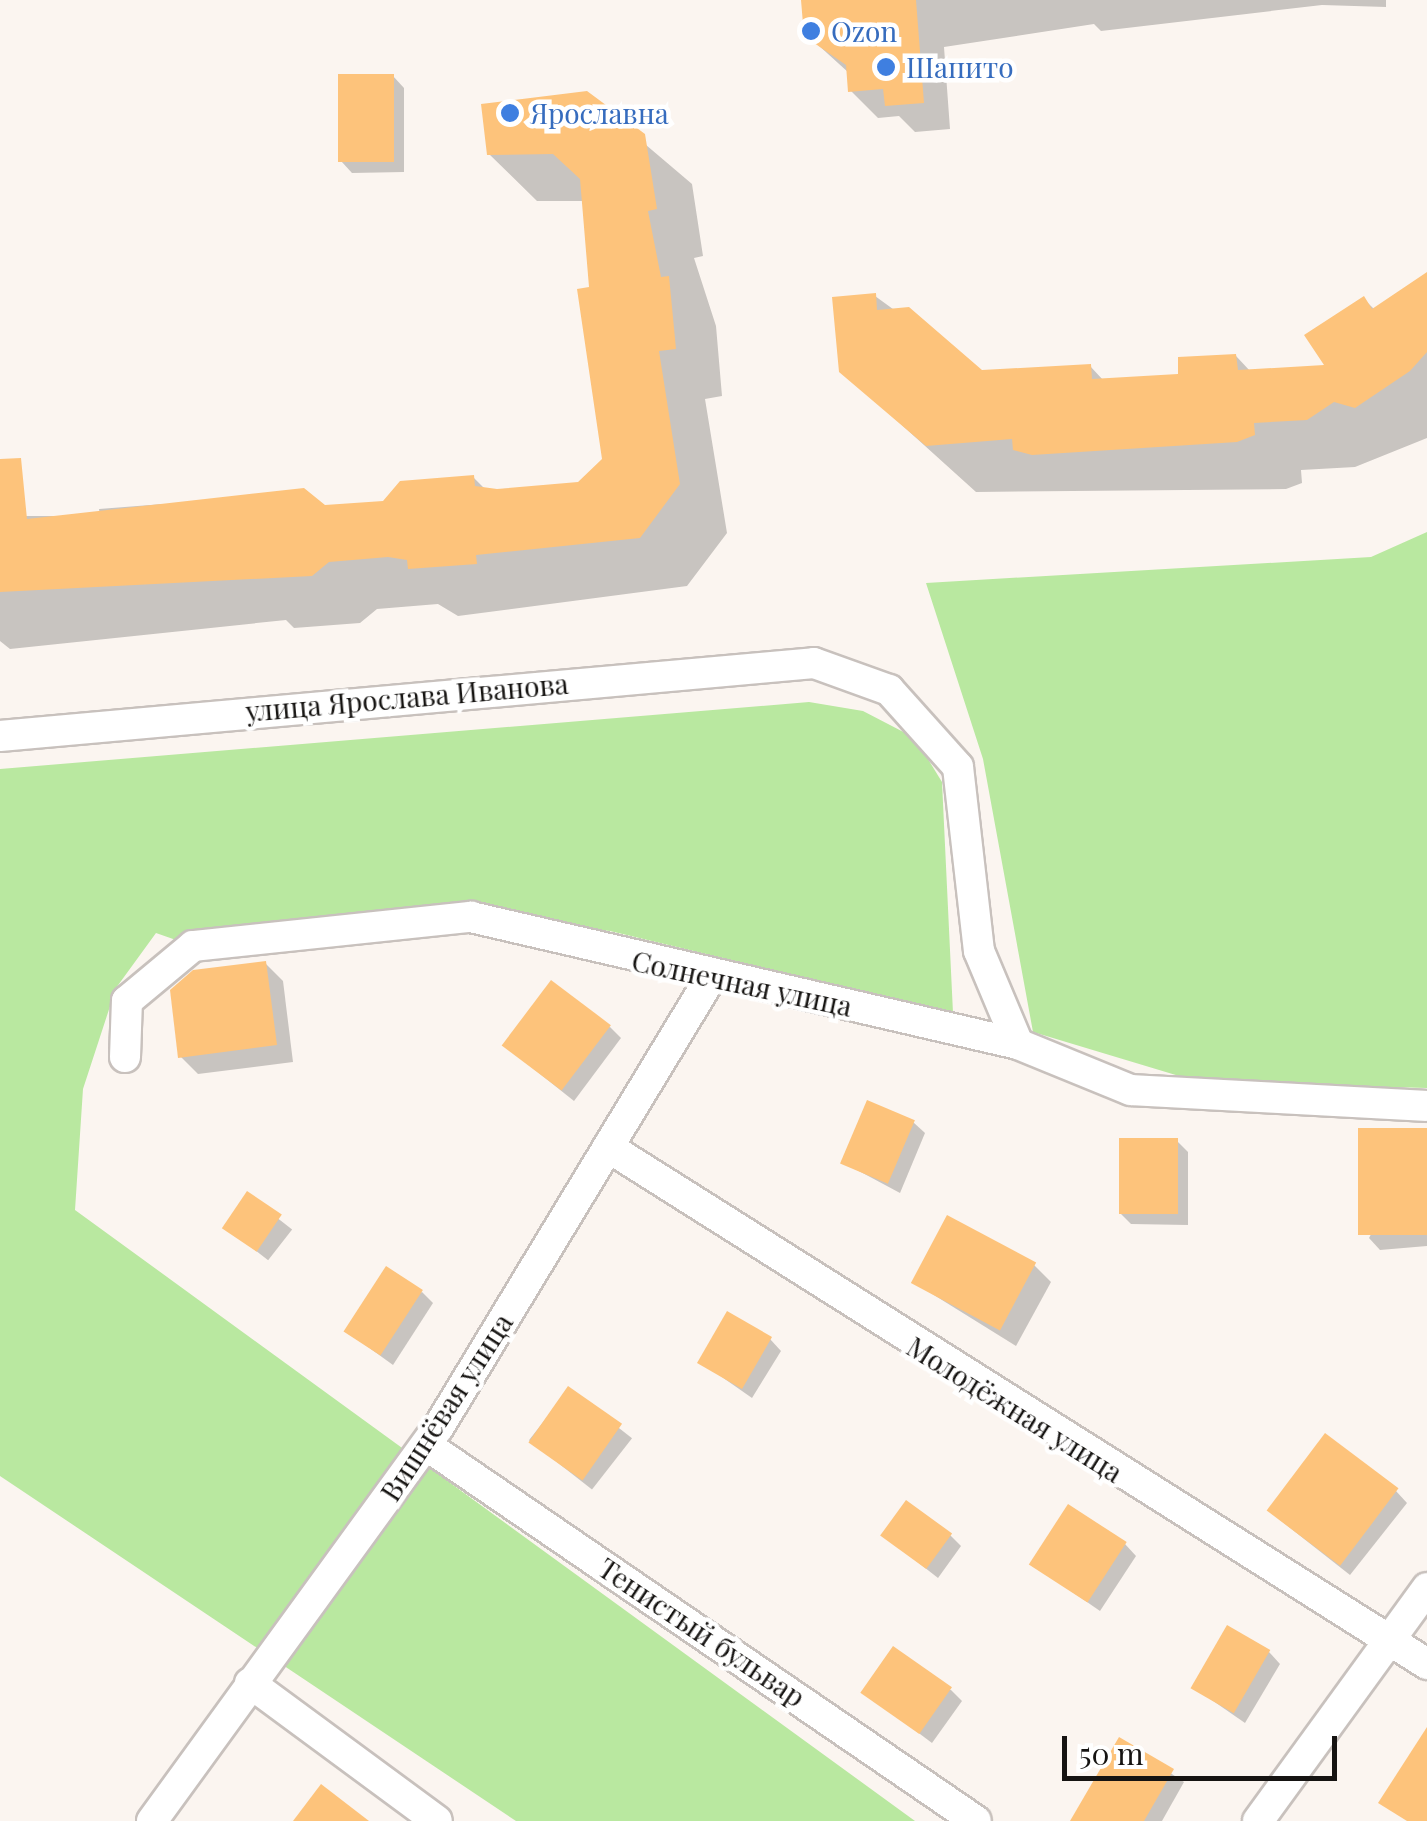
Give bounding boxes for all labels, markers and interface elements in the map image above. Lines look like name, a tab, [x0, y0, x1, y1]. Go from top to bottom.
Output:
place label: Ozon	[831, 14, 897, 48]
marker: Ozon	[800, 20, 822, 42]
place label: Шапито	[906, 50, 1013, 84]
marker: Шапито	[875, 56, 897, 78]
place label: Ярославна	[530, 96, 669, 130]
marker: Ярославна	[499, 102, 521, 124]
street label: улица Ярослава Иванова	[244, 666, 570, 728]
street label: Солнечная улица	[629, 943, 855, 1023]
street label: Вишнёвая улица	[373, 1307, 519, 1507]
street label: Молодёжная улица	[901, 1329, 1129, 1489]
street label: Тенистый бульвар	[592, 1550, 812, 1714]
scale bar	[1067, 1716, 1342, 1778]
text: 50 m	[1079, 1733, 1144, 1773]

